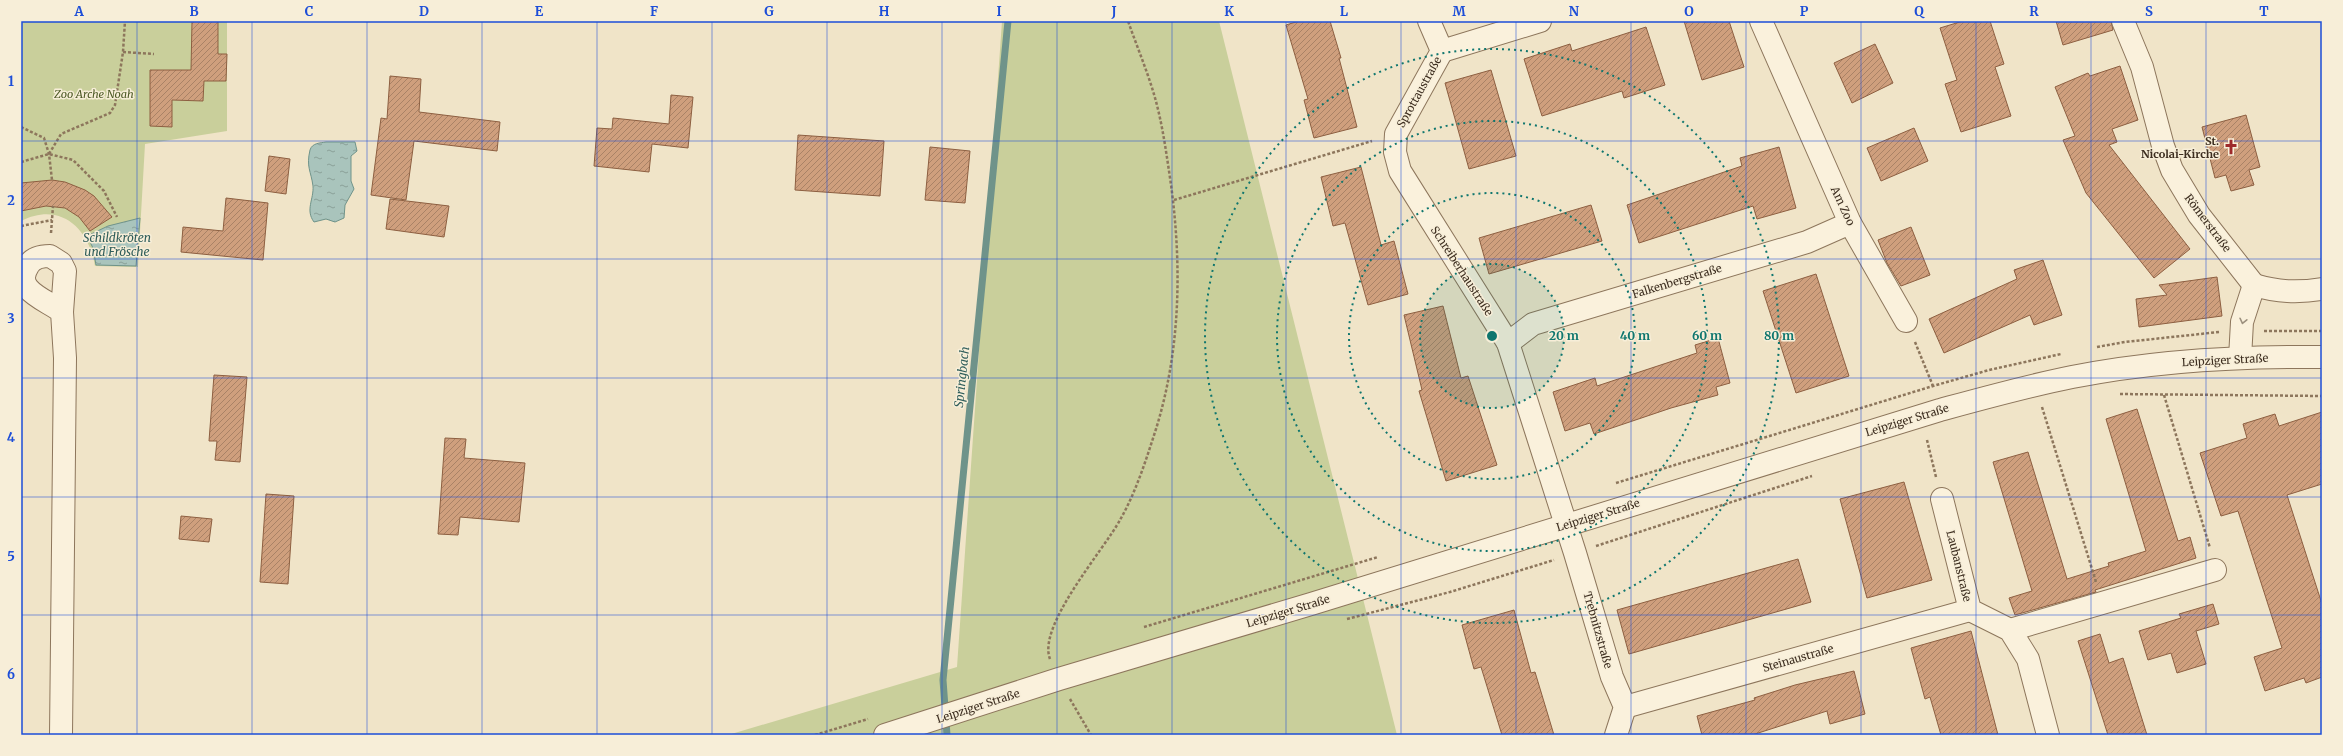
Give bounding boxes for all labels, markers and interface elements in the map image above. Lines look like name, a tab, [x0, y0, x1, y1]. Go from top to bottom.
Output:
text: A	[73, 3, 84, 20]
text: B	[189, 3, 199, 20]
text: C	[305, 3, 314, 20]
text: D	[419, 3, 429, 20]
text: E	[535, 3, 544, 20]
text: F	[650, 3, 658, 20]
text: G	[764, 3, 774, 20]
text: H	[879, 3, 890, 20]
text: I	[996, 3, 1002, 20]
text: J	[1110, 3, 1117, 20]
text: K	[1224, 3, 1234, 20]
text: L	[1340, 3, 1349, 20]
text: M	[1452, 3, 1466, 20]
text: N	[1569, 3, 1580, 20]
text: O	[1684, 3, 1694, 20]
text: P	[1800, 3, 1809, 20]
text: Q	[1914, 3, 1925, 20]
text: R	[2029, 3, 2039, 20]
text: S	[2145, 3, 2153, 20]
text: T	[2259, 3, 2269, 20]
street label: Sprottaustraße	[1394, 54, 1444, 130]
text: 1	[8, 73, 14, 90]
park label: Zoo Arche Noah	[53, 87, 134, 101]
place label: St. Nicolai-Kirche	[2141, 134, 2219, 161]
church icon: St. Nicolai-Kirche	[2222, 138, 2240, 156]
street label: Am Zoo	[1827, 183, 1858, 228]
street label: Römerstraße	[2182, 191, 2235, 255]
text: 2	[7, 192, 15, 209]
street label: Schreiberhaustraße	[1428, 224, 1496, 319]
water label: Schildkröten und Frösche	[83, 230, 151, 259]
street label: Falkenbergstraße	[1631, 261, 1724, 301]
text: 3	[7, 310, 15, 327]
one-way arrow	[2240, 318, 2248, 324]
text: 20 m	[1549, 328, 1579, 343]
text: 40 m	[1620, 328, 1650, 343]
text: 60 m	[1692, 328, 1722, 343]
text: 80 m	[1764, 328, 1794, 343]
centre of rings	[1485, 329, 1499, 343]
water label: Springbach	[951, 346, 972, 408]
street label: Leipziger Straße	[2181, 351, 2269, 369]
street label: Leipziger Straße	[1864, 401, 1951, 439]
text: 4	[7, 429, 16, 446]
street label: Leipziger Straße	[1555, 496, 1642, 534]
street label: Laubanstraße	[1943, 529, 1975, 603]
text: 5	[7, 548, 15, 565]
street label: Trebnitzstraße	[1580, 590, 1616, 670]
street label: Leipziger Straße	[1245, 592, 1332, 630]
street label: Steinaustraße	[1761, 641, 1835, 675]
text: 6	[7, 666, 15, 683]
street label: Leipziger Straße	[935, 686, 1022, 726]

